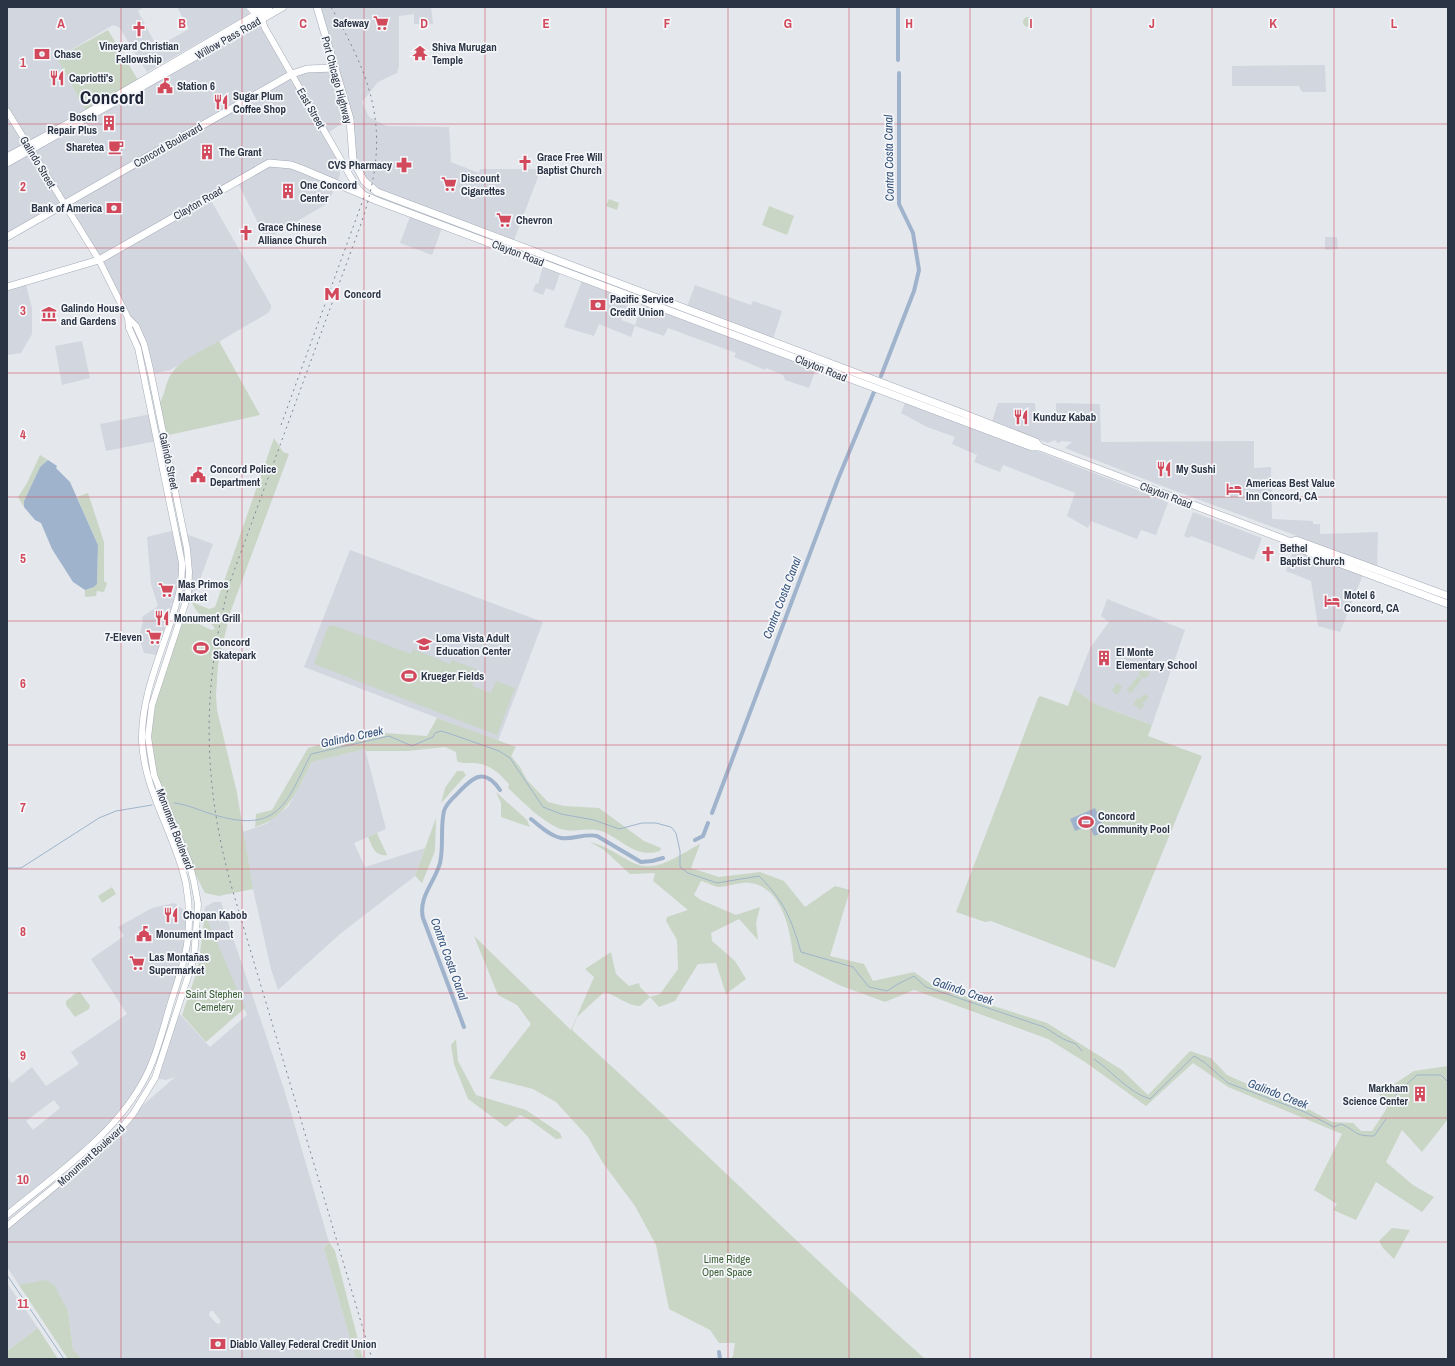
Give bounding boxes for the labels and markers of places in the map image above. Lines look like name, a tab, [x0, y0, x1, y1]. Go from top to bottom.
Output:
supermarket icon: Safeway	[372, 14, 390, 32]
place label: Safeway	[333, 16, 369, 30]
church icon: Vineyard Christian Fellowship	[130, 20, 148, 38]
place label: Vineyard Christian Fellowship	[99, 39, 179, 66]
place label: Shiva Murugan Temple	[432, 40, 497, 67]
temple icon: Shiva Murugan Temple	[411, 44, 429, 62]
bank icon: Chase	[33, 45, 51, 63]
place label: Chase	[54, 47, 81, 61]
restaurant icon: Capriotti's	[48, 69, 66, 87]
place label: Capriotti's	[69, 71, 113, 85]
public building icon: Station 6	[156, 77, 174, 95]
place label: Station 6	[177, 79, 215, 93]
place label: Sugar Plum Coffee Shop	[233, 89, 287, 116]
restaurant icon: Sugar Plum Coffee Shop	[212, 93, 230, 111]
place label: Bosch Repair Plus	[47, 110, 97, 137]
building icon: Bosch Repair Plus	[100, 114, 118, 132]
cafe icon: Sharetea	[107, 138, 125, 156]
place label: Sharetea	[66, 140, 104, 154]
building icon: The Grant	[198, 143, 216, 161]
place label: The Grant	[219, 145, 262, 159]
place label: Grace Free Will Baptist Church	[537, 150, 603, 177]
church icon: Grace Free Will Baptist Church	[516, 154, 534, 172]
pharmacy icon: CVS Pharmacy	[395, 156, 413, 174]
place label: CVS Pharmacy	[328, 158, 392, 172]
place label: Discount Cigarettes	[461, 171, 505, 198]
supermarket icon: Discount Cigarettes	[440, 175, 458, 193]
place label: One Concord Center	[300, 178, 357, 205]
building icon: One Concord Center	[279, 182, 297, 200]
bank icon: Bank of America	[105, 199, 123, 217]
place label: Bank of America	[31, 201, 102, 215]
supermarket icon: Chevron	[495, 211, 513, 229]
place label: Chevron	[516, 213, 553, 227]
place label: Grace Chinese Alliance Church	[258, 220, 327, 247]
church icon: Grace Chinese Alliance Church	[237, 224, 255, 242]
metro station icon: Concord	[323, 285, 341, 303]
place label: Concord	[344, 287, 381, 301]
place label: Pacific Service Credit Union	[610, 292, 674, 319]
bank icon: Pacific Service Credit Union	[589, 296, 607, 314]
place label: Galindo House and Gardens	[61, 301, 125, 328]
museum icon: Galindo House and Gardens	[40, 305, 58, 323]
restaurant icon: Kunduz Kabab	[1012, 408, 1030, 426]
place label: Kunduz Kabab	[1033, 410, 1097, 424]
restaurant icon: My Sushi	[1155, 460, 1173, 478]
place label: Concord Police Department	[210, 462, 276, 489]
place label: My Sushi	[1176, 462, 1216, 476]
public building icon: Concord Police Department	[189, 466, 207, 484]
place label: Americas Best Value Inn Concord, CA	[1246, 476, 1335, 503]
hotel icon: Americas Best Value Inn Concord, CA	[1225, 480, 1243, 498]
place label: Bethel Baptist Church	[1280, 541, 1345, 568]
church icon: Bethel Baptist Church	[1259, 545, 1277, 563]
place label: Mas Primos Market	[178, 577, 229, 604]
supermarket icon: Mas Primos Market	[157, 581, 175, 599]
place label: Motel 6 Concord, CA	[1344, 588, 1400, 615]
hotel icon: Motel 6 Concord, CA	[1323, 592, 1341, 610]
restaurant icon: Monument Grill	[153, 609, 171, 627]
place label: Monument Grill	[174, 611, 240, 625]
supermarket icon: 7-Eleven	[145, 628, 163, 646]
place label: 7-Eleven	[105, 630, 142, 644]
place label: Loma Vista Adult Education Center	[436, 631, 511, 658]
place label: Concord Skatepark	[213, 635, 257, 662]
school or university icon: Loma Vista Adult Education Center	[415, 635, 433, 653]
sports icon: Concord Skatepark	[192, 639, 210, 657]
place label: El Monte Elementary School	[1116, 645, 1197, 672]
building icon: El Monte Elementary School	[1095, 649, 1113, 667]
sports icon: Krueger Fields	[400, 667, 418, 685]
place label: Krueger Fields	[421, 669, 484, 683]
place label: Concord Community Pool	[1098, 809, 1170, 836]
sports icon: Concord Community Pool	[1077, 813, 1095, 831]
restaurant icon: Chopan Kabob	[162, 906, 180, 924]
place label: Chopan Kabob	[183, 908, 248, 922]
public building icon: Monument Impact	[135, 925, 153, 943]
place label: Monument Impact	[156, 927, 233, 941]
place label: Las Montañas Supermarket	[149, 950, 209, 977]
supermarket icon: Las Montañas Supermarket	[128, 954, 146, 972]
place label: Markham Science Center	[1343, 1081, 1408, 1108]
building icon: Markham Science Center	[1411, 1085, 1429, 1103]
bank icon: Diablo Valley Federal Credit Union	[209, 1335, 227, 1353]
place label: Diablo Valley Federal Credit Union	[230, 1337, 376, 1351]

